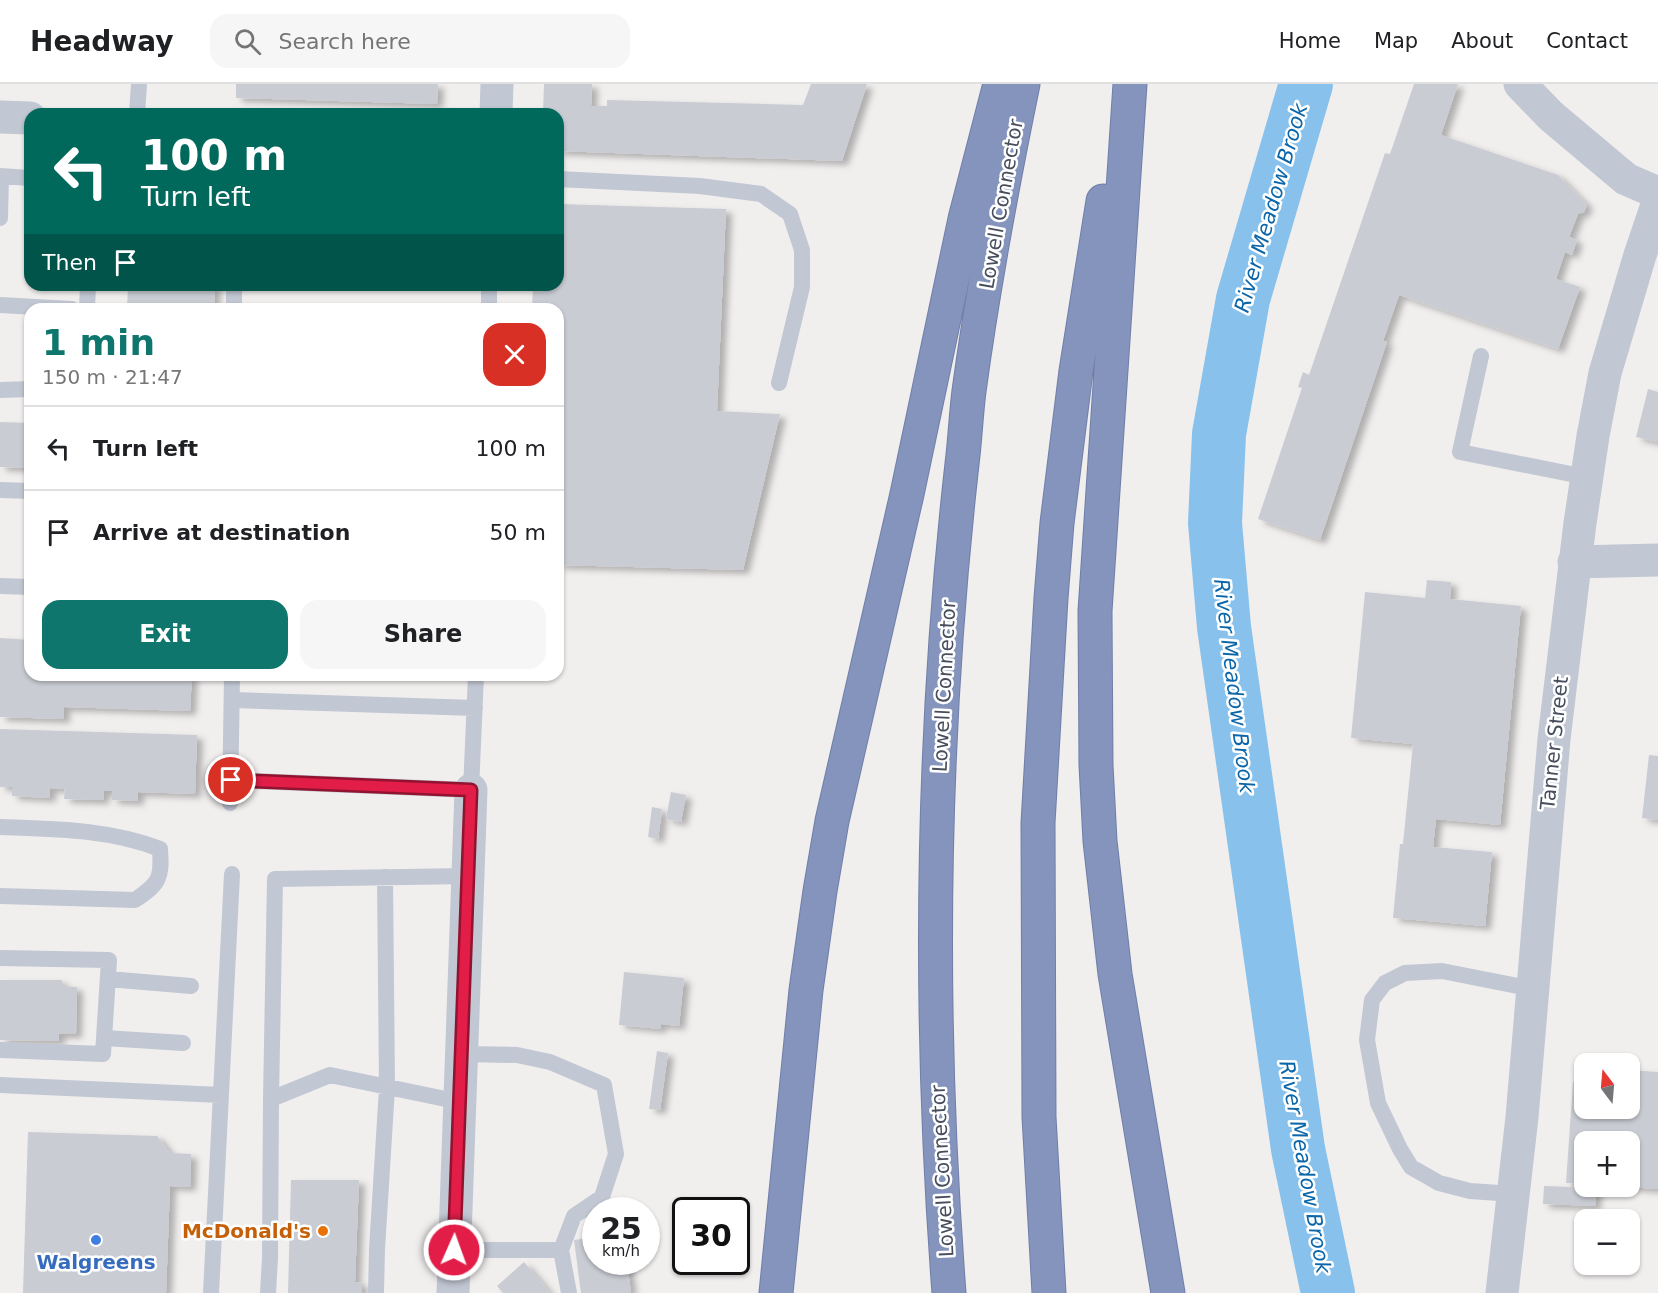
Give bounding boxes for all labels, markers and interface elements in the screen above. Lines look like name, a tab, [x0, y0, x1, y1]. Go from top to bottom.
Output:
search box	[210, 14, 630, 68]
text: Headway	[30, 25, 174, 58]
icon: search	[231, 25, 264, 58]
text: Search here	[279, 29, 411, 54]
text: Home	[1279, 29, 1341, 53]
text: Map	[1374, 29, 1418, 53]
text: About	[1451, 29, 1513, 53]
text: Contact	[1546, 29, 1628, 53]
water label: River Meadow Brook	[1230, 100, 1313, 315]
street label: Lowell Connector	[974, 116, 1028, 291]
text: 100 m	[141, 131, 287, 180]
icon: left	[42, 132, 120, 210]
text: Turn left	[141, 181, 251, 212]
icon: arrive	[109, 246, 142, 279]
text: Then	[42, 250, 97, 275]
text: 1 min	[42, 322, 155, 363]
button: close	[483, 323, 546, 386]
text: 150 m · 21:47	[42, 365, 183, 389]
icon: left	[42, 432, 75, 465]
text: Turn left	[93, 436, 198, 461]
text: 100 m	[476, 436, 546, 461]
icon: arrive	[42, 516, 75, 549]
text: Arrive at destination	[93, 520, 350, 545]
text: 50 m	[490, 520, 546, 545]
water label: River Meadow Brook	[1209, 577, 1259, 795]
street label: Lowell Connector	[928, 599, 961, 773]
button: Exit	[42, 600, 288, 669]
button: Share	[300, 600, 546, 669]
street label: Tanner Street	[1535, 675, 1573, 812]
pin	[205, 754, 256, 805]
icon: arrive	[214, 763, 247, 796]
north arrow	[1574, 1053, 1640, 1119]
map controls	[1574, 1053, 1640, 1275]
water label: River Meadow Brook	[1274, 1059, 1336, 1276]
street label: Lowell Connector	[925, 1084, 958, 1258]
button: +	[1574, 1131, 1640, 1197]
speed limit sign: 30	[672, 1197, 750, 1275]
button: −	[1574, 1209, 1640, 1275]
text: 25	[600, 1211, 642, 1246]
position arrow	[422, 1218, 486, 1282]
place label: McDonald's	[182, 1219, 311, 1243]
marker: McDonald's	[316, 1224, 330, 1238]
marker: Walgreens	[89, 1233, 103, 1247]
text: km/h	[602, 1242, 640, 1260]
place label: Walgreens	[36, 1250, 156, 1274]

